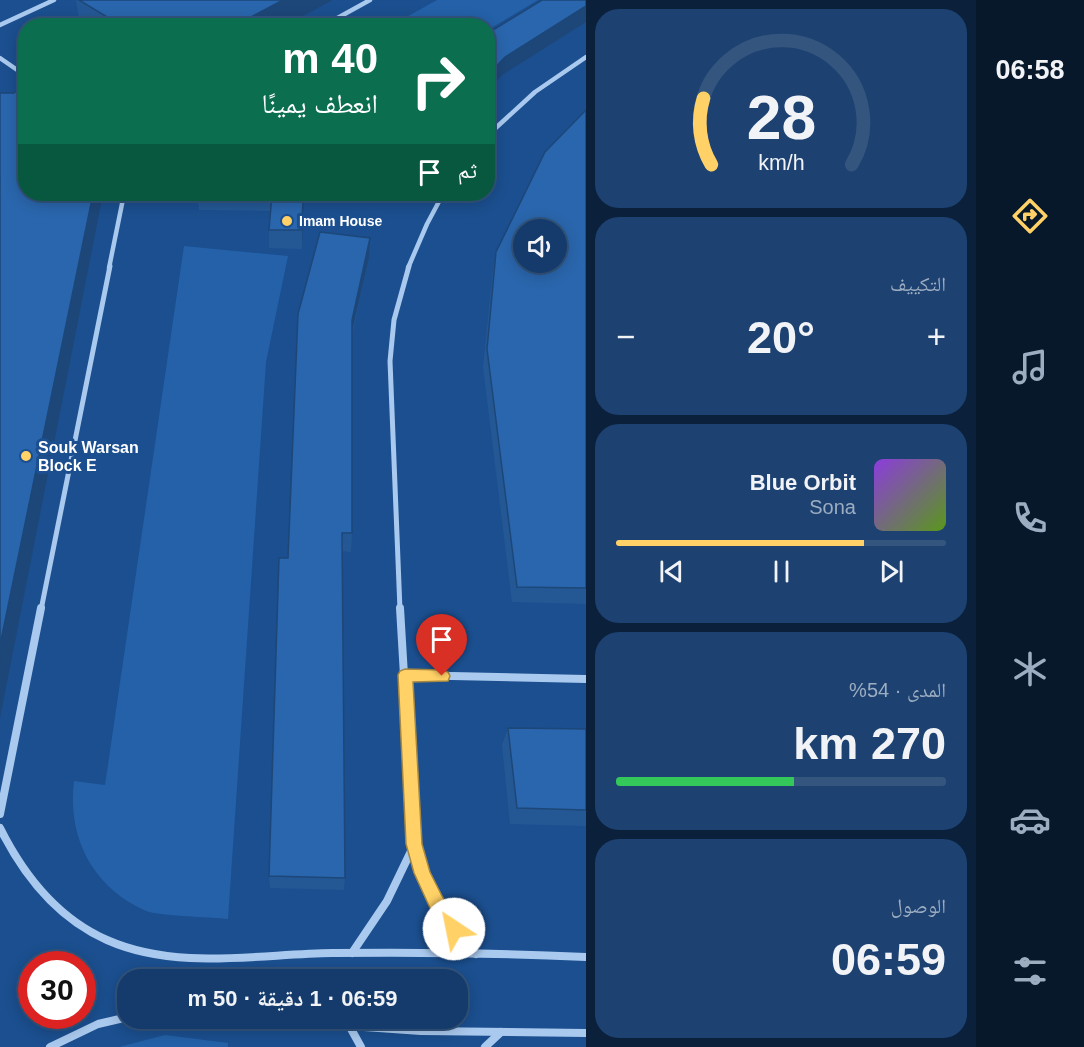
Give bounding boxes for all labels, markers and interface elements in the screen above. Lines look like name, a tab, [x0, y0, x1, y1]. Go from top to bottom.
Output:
text: 40 m	[282, 35, 378, 82]
icon: right	[399, 42, 477, 120]
text: 06:58	[995, 55, 1065, 85]
text: 28	[746, 83, 816, 152]
text: انعطف يمينًا	[262, 89, 378, 119]
text: km/h	[758, 152, 804, 176]
icon: arrive	[413, 156, 446, 189]
text: ثم	[458, 158, 477, 183]
icon: directions	[1009, 195, 1051, 237]
place label: Imam House	[299, 213, 382, 229]
marker: Imam House	[280, 214, 294, 228]
map controls	[513, 219, 567, 273]
button: sound	[513, 219, 567, 273]
text: التكييف	[890, 273, 946, 295]
text: 20°	[747, 312, 815, 363]
text: −	[616, 318, 635, 355]
text: +	[927, 318, 946, 355]
icon: music	[1009, 346, 1051, 388]
place label: Souk Warsan Block E	[38, 439, 139, 474]
marker: Souk Warsan Block E	[19, 449, 33, 463]
text: Blue Orbit	[750, 470, 856, 495]
text: Sona	[809, 496, 856, 518]
icon: phone	[1009, 497, 1051, 539]
icon: previous	[655, 555, 688, 588]
icon: pause	[765, 555, 798, 588]
icon: next	[875, 555, 908, 588]
pin	[416, 614, 467, 676]
icon: arrive	[425, 623, 458, 656]
icon: climate	[1009, 648, 1051, 690]
text: المدى · 54%	[849, 679, 946, 701]
text: 270 km	[793, 718, 946, 769]
icon: car	[1009, 799, 1051, 841]
text: الوصول	[891, 895, 946, 917]
position arrow	[422, 897, 486, 961]
text: 06:59	[831, 934, 946, 985]
icon: filters	[1009, 950, 1051, 992]
speed limit sign: 30	[18, 951, 96, 1029]
text: 06:59 · 1 دقيقة · 50 m	[187, 986, 398, 1011]

